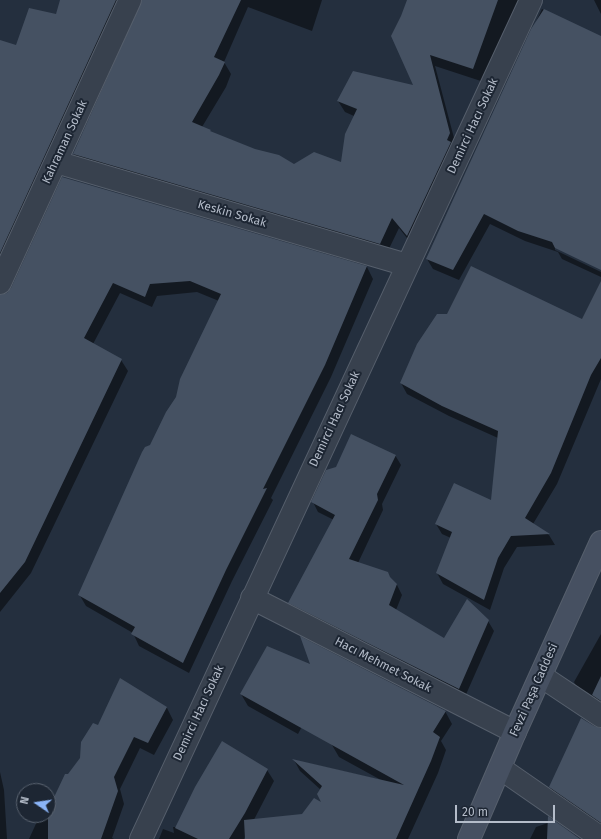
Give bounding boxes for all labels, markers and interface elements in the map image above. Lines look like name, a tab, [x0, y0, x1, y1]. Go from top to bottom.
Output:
street label: Demirci Hacı Sokak	[445, 76, 501, 176]
street label: Kahraman Sokak	[39, 98, 91, 186]
street label: Keskin Sokak	[196, 197, 268, 231]
street label: Demirci Hacı Sokak	[307, 369, 363, 469]
street label: Hacı Mehmet Sokak	[332, 634, 434, 696]
street label: Fevzi Paşa Caddesi	[507, 641, 561, 739]
street label: Demirci Hacı Sokak	[171, 663, 227, 763]
north arrow	[16, 783, 56, 823]
text: N	[18, 795, 32, 805]
scale bar	[457, 797, 557, 823]
text: 20 m	[462, 805, 488, 819]

